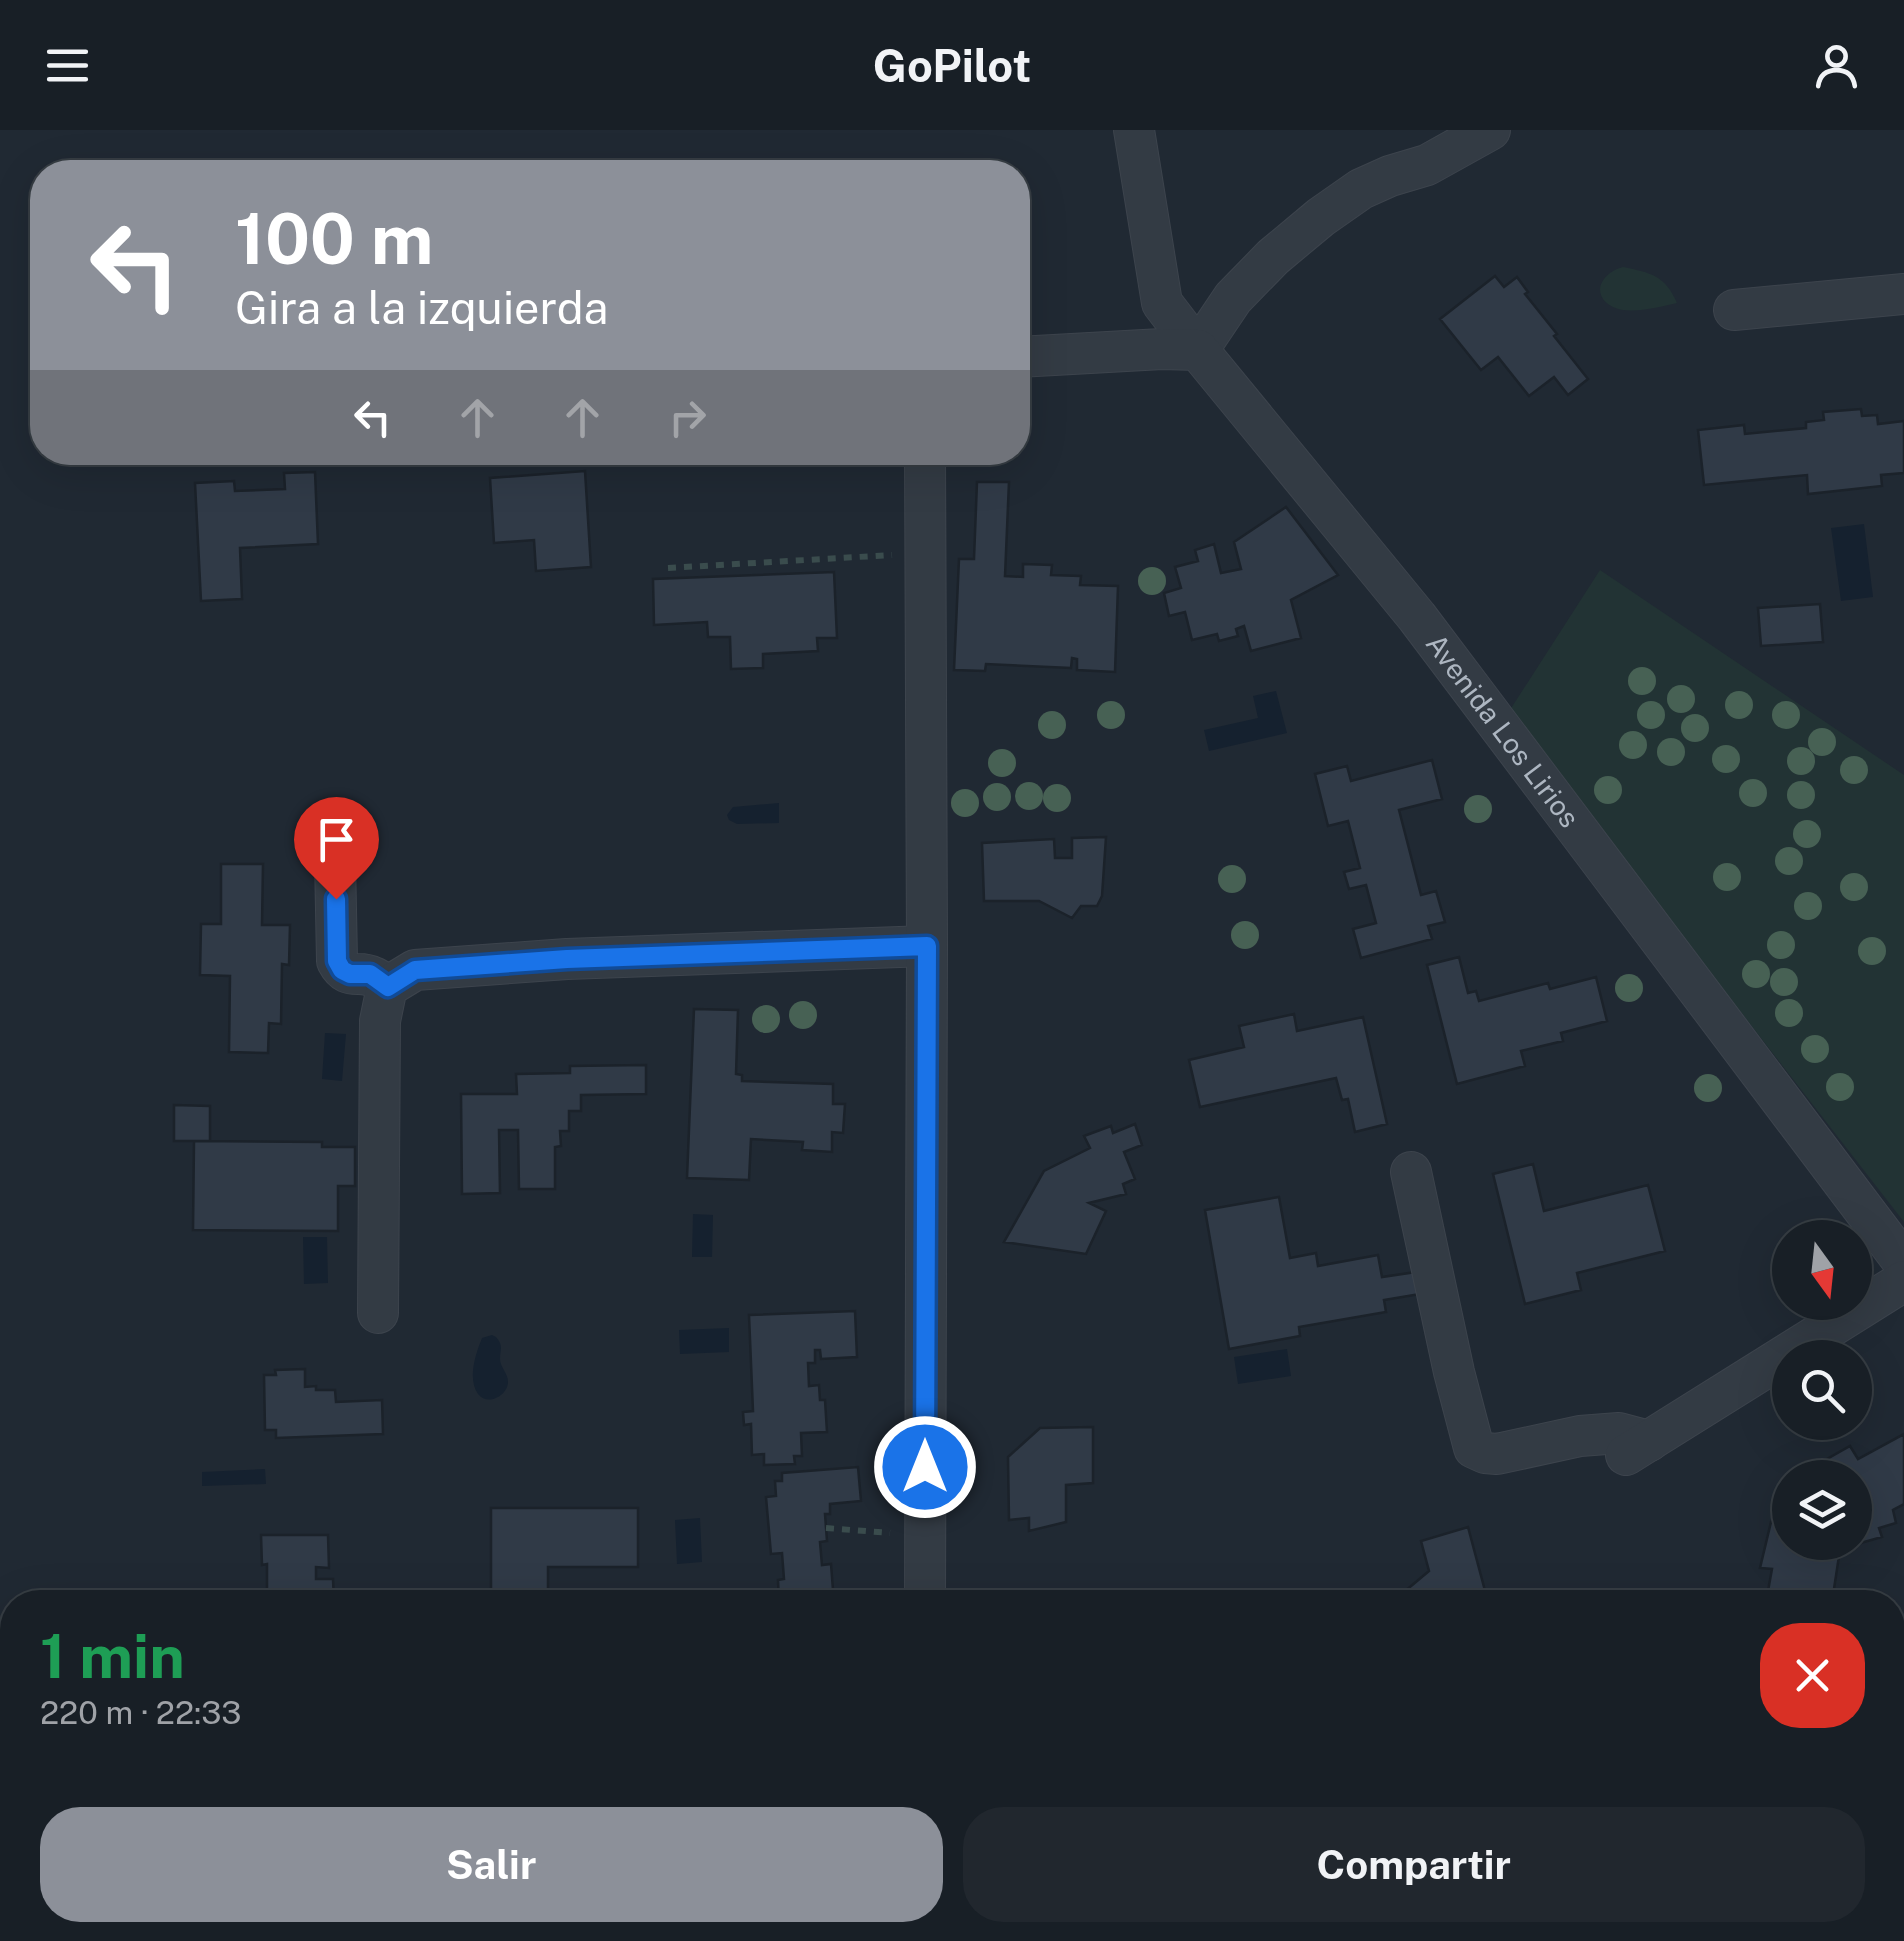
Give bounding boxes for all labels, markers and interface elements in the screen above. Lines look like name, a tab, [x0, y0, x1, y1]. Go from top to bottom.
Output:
icon: menu	[40, 38, 95, 93]
icon: person	[1809, 38, 1864, 93]
text: GoPilot	[873, 39, 1031, 92]
text: 100 m	[235, 197, 433, 280]
icon: left	[70, 200, 200, 330]
text: Gira a la izquierda	[235, 281, 608, 334]
icon: left	[345, 390, 400, 445]
icon: ahead	[450, 390, 505, 445]
icon: ahead	[555, 390, 610, 445]
icon: right	[660, 390, 715, 445]
street label: Avenida Los Lirios	[1420, 627, 1587, 834]
pin	[294, 797, 379, 900]
icon: arrive	[309, 812, 364, 867]
north arrow	[1772, 1220, 1872, 1320]
map controls	[1772, 1220, 1872, 1560]
button: search	[1772, 1340, 1872, 1440]
position arrow	[873, 1415, 977, 1519]
button: layers	[1772, 1460, 1872, 1560]
text: 1 min	[40, 1621, 185, 1692]
button: close	[1760, 1623, 1865, 1728]
text: 220 m · 22:33	[40, 1694, 241, 1731]
button: Salir	[40, 1807, 943, 1922]
button: Compartir	[963, 1807, 1865, 1922]

